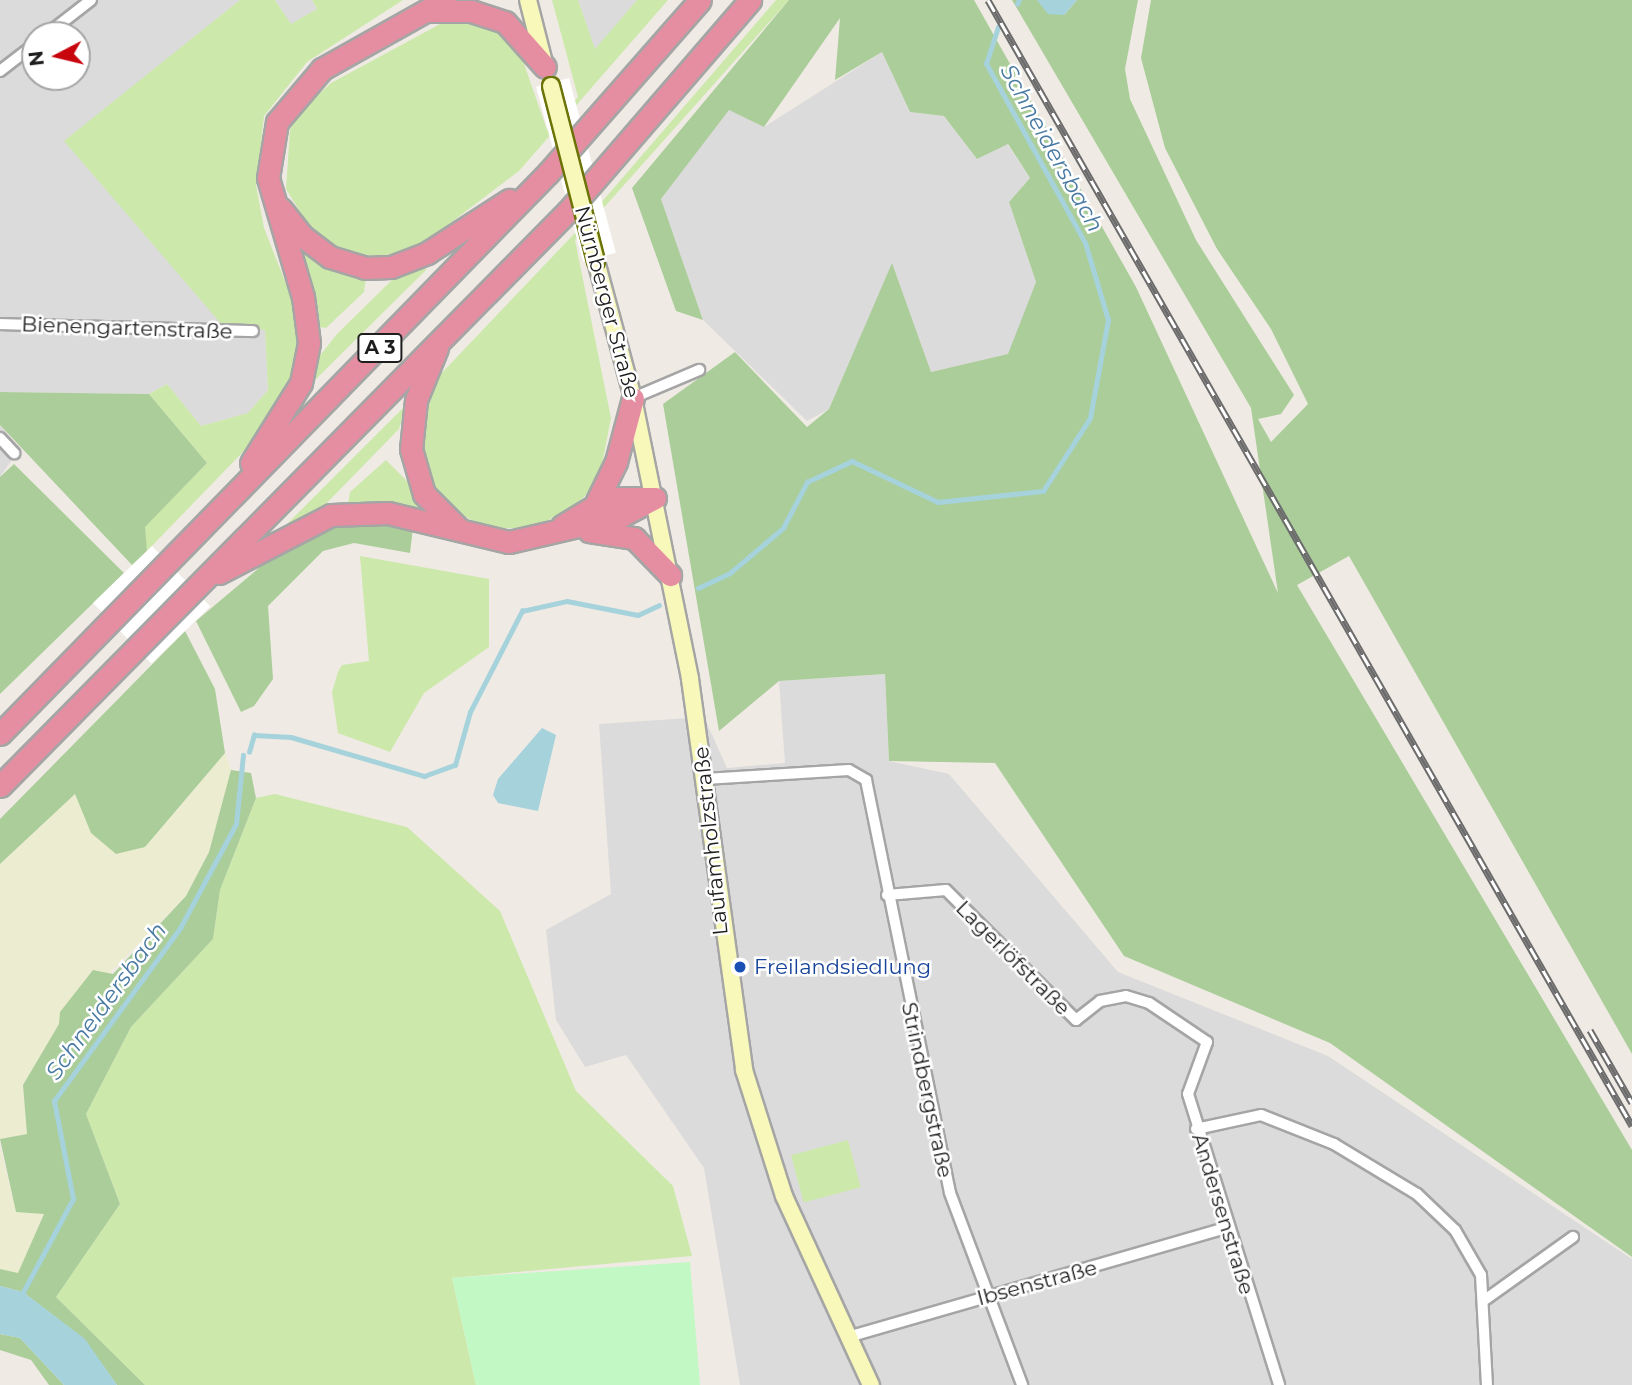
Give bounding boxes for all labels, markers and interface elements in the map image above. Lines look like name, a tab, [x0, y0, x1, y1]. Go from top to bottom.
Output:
north arrow	[21, 21, 91, 91]
text: N	[24, 49, 49, 67]
water label: Schneidersbach	[994, 59, 1110, 237]
street label: Nürnberger Straße	[569, 203, 645, 401]
street label: Bienengartenstraße	[21, 312, 233, 344]
road number: A 3	[357, 332, 403, 364]
street label: Laufamholzstraße	[689, 745, 733, 937]
street label: Lagerlöfstraße	[951, 896, 1075, 1020]
water label: Schneidersbach	[40, 917, 172, 1085]
place label: Freilandsiedlung	[754, 954, 931, 980]
marker: Freilandsiedlung	[732, 959, 748, 975]
street label: Strindbergstraße	[896, 1000, 958, 1180]
street label: Andersenstraße	[1187, 1130, 1259, 1298]
street label: Ibsenstraße	[974, 1255, 1100, 1311]

